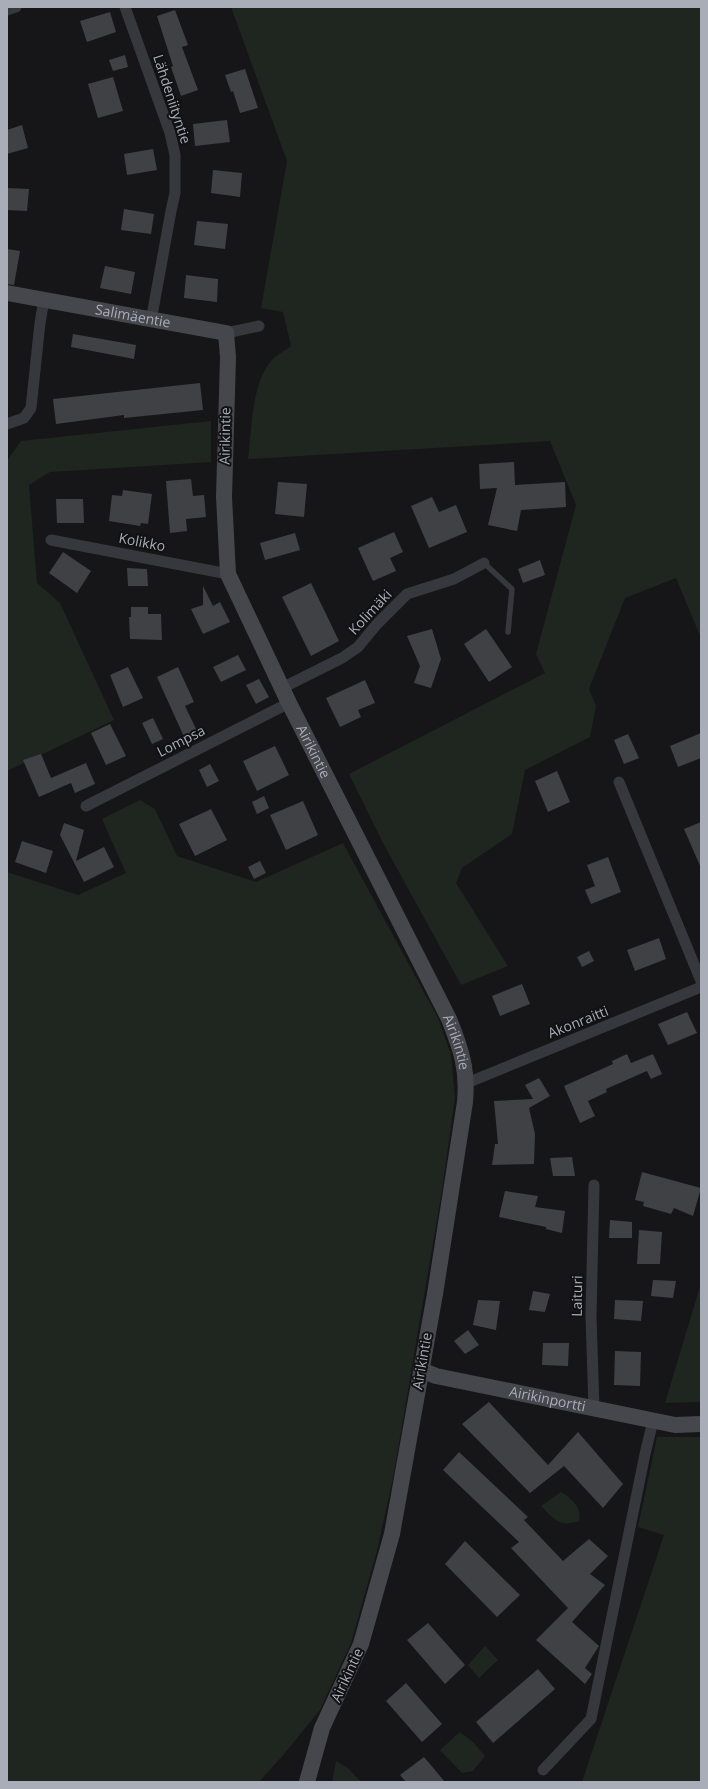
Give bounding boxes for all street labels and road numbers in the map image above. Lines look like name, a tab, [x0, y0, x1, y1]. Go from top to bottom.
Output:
street label: Lähdeniityntie	[149, 52, 196, 146]
street label: Salimäentie	[94, 299, 172, 332]
street label: Airikintie	[214, 407, 235, 465]
street label: Kolikko	[117, 528, 167, 555]
street label: Kolimäki	[344, 585, 396, 639]
street label: Lompsa	[153, 720, 208, 761]
street label: Airikintie	[293, 721, 336, 781]
street label: Akonraitti	[545, 1001, 611, 1042]
street label: Airikintie	[439, 1010, 474, 1071]
street label: Laituri	[567, 1275, 586, 1317]
street label: Airikintie	[407, 1331, 436, 1391]
street label: Airikinportti	[508, 1381, 587, 1415]
street label: Airikintie	[326, 1645, 367, 1705]

